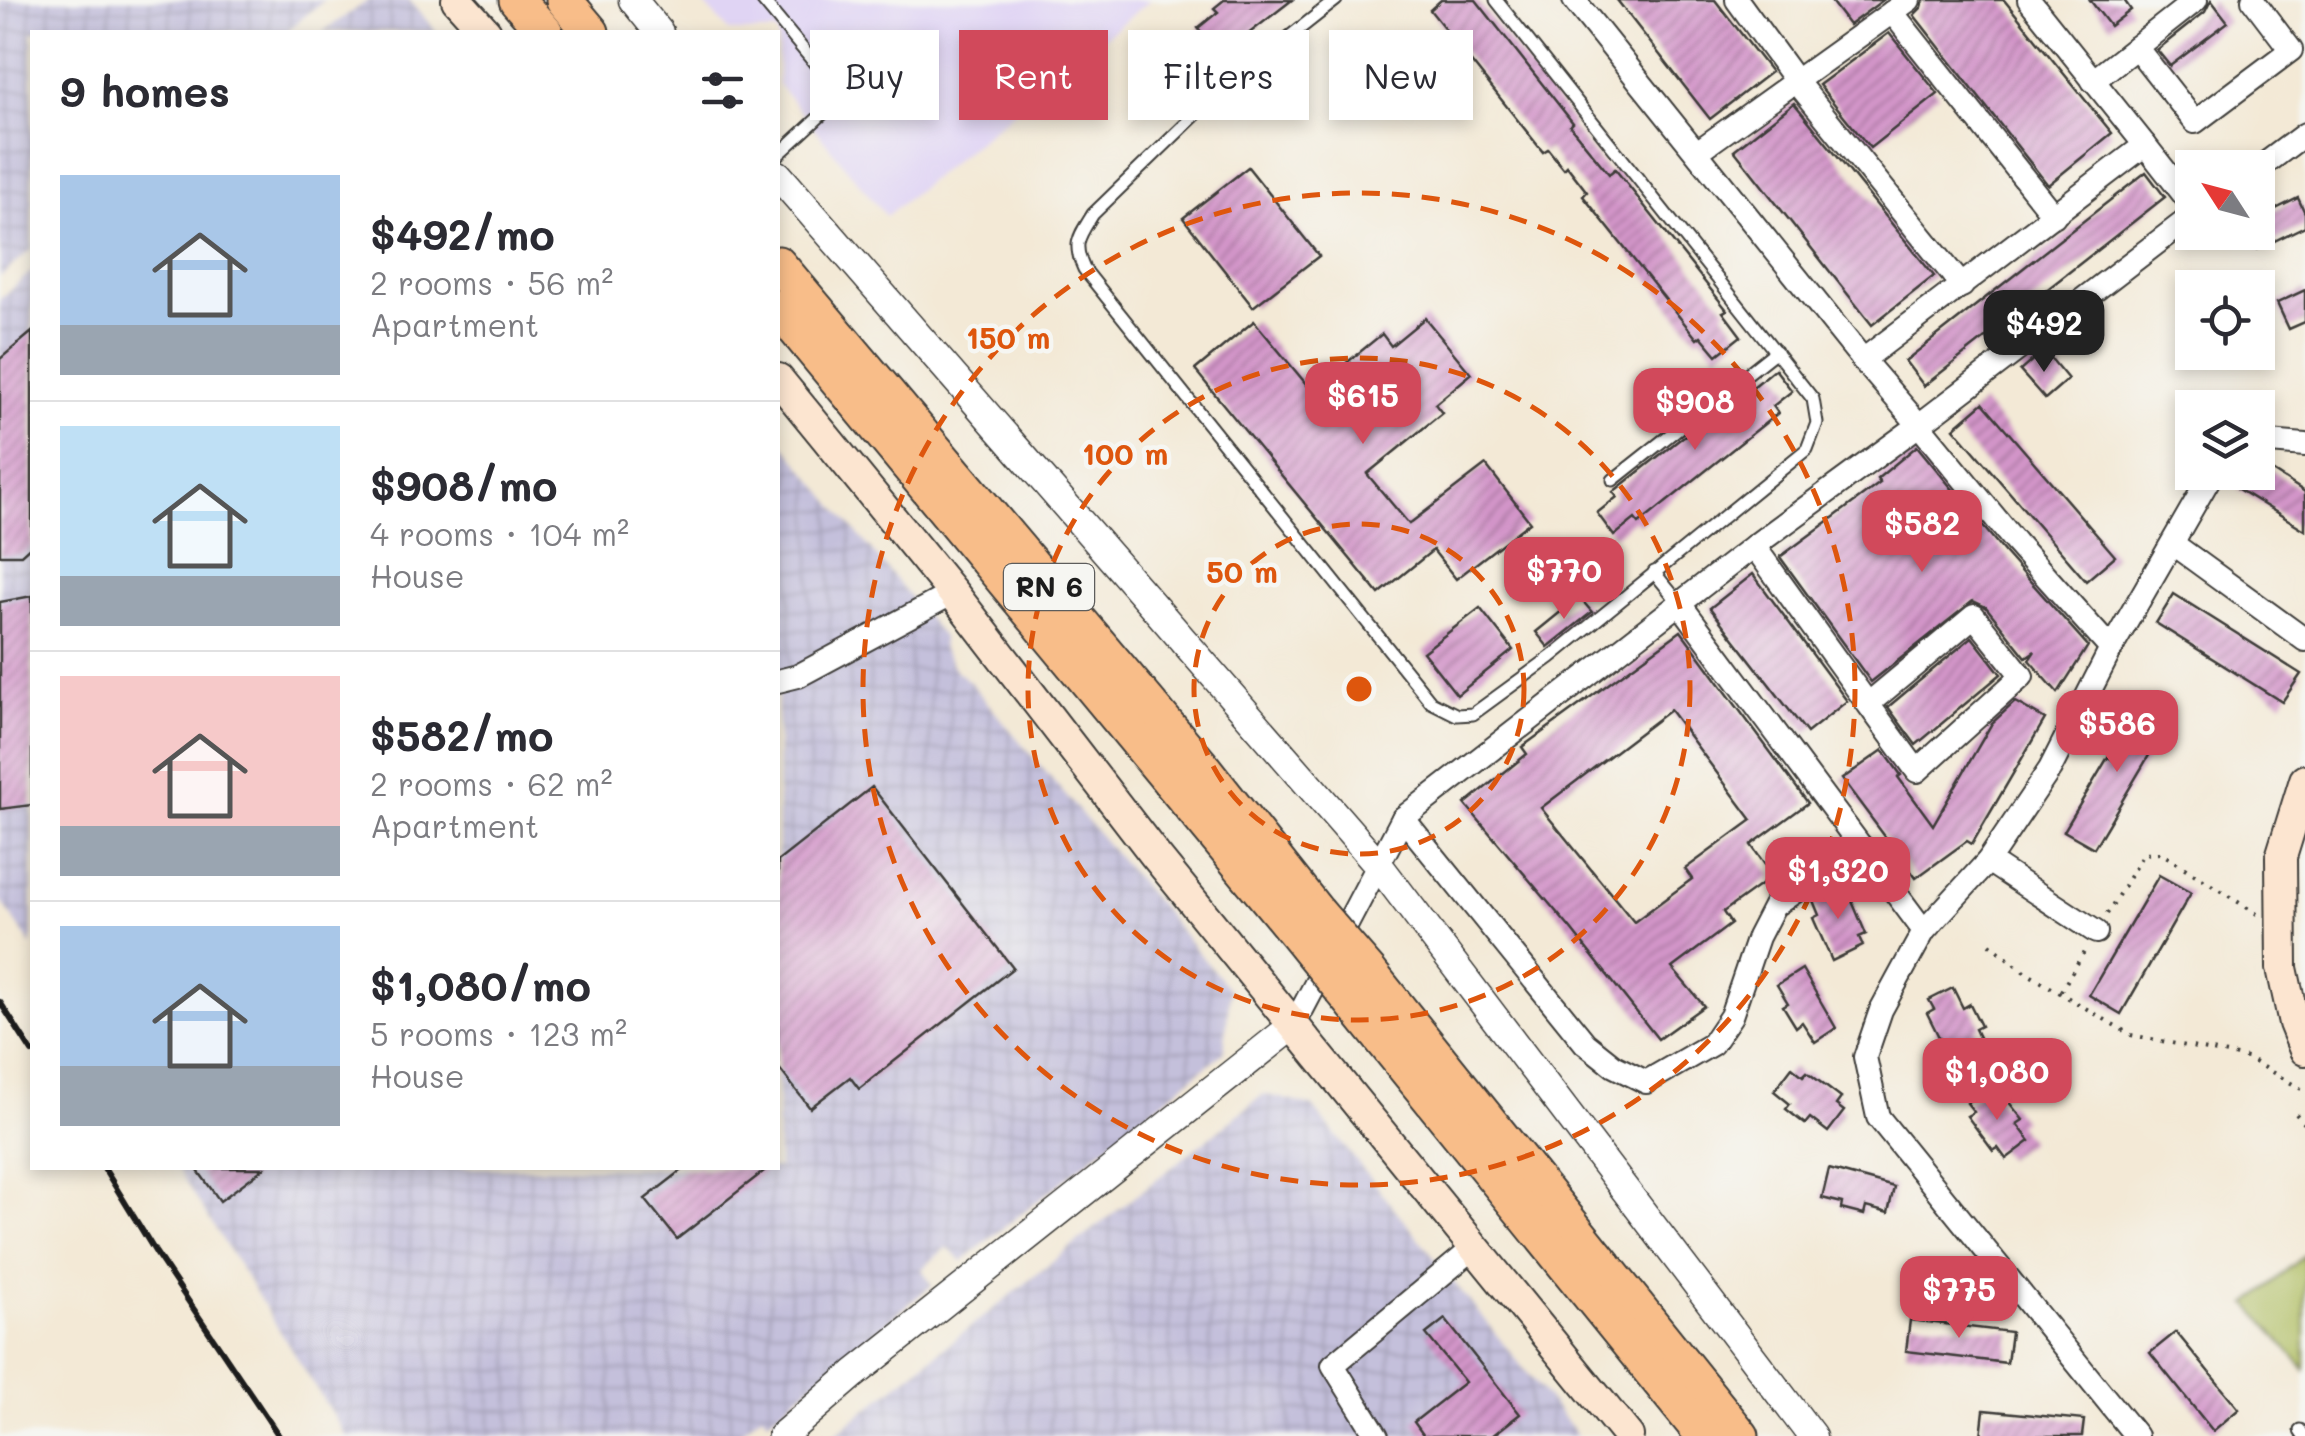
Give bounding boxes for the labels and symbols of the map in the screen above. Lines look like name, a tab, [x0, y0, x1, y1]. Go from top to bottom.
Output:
north arrow	[2175, 150, 2275, 250]
pin: $492	[1985, 290, 2103, 375]
text: 150 m	[966, 317, 1050, 357]
pin: $615	[1304, 362, 1422, 447]
pin: $908	[1636, 368, 1754, 453]
text: 100 m	[1082, 433, 1168, 473]
pin: $582	[1863, 490, 1981, 575]
pin: $770	[1505, 537, 1623, 622]
text: 50 m	[1206, 551, 1278, 591]
road number: RN 6	[1004, 564, 1094, 610]
centre of rings	[1341, 671, 1377, 707]
pin: $586	[2058, 690, 2176, 775]
pin: $1,320	[1757, 837, 1919, 922]
pin: $1,080	[1916, 1038, 2078, 1123]
pin: $775	[1900, 1256, 2018, 1341]

